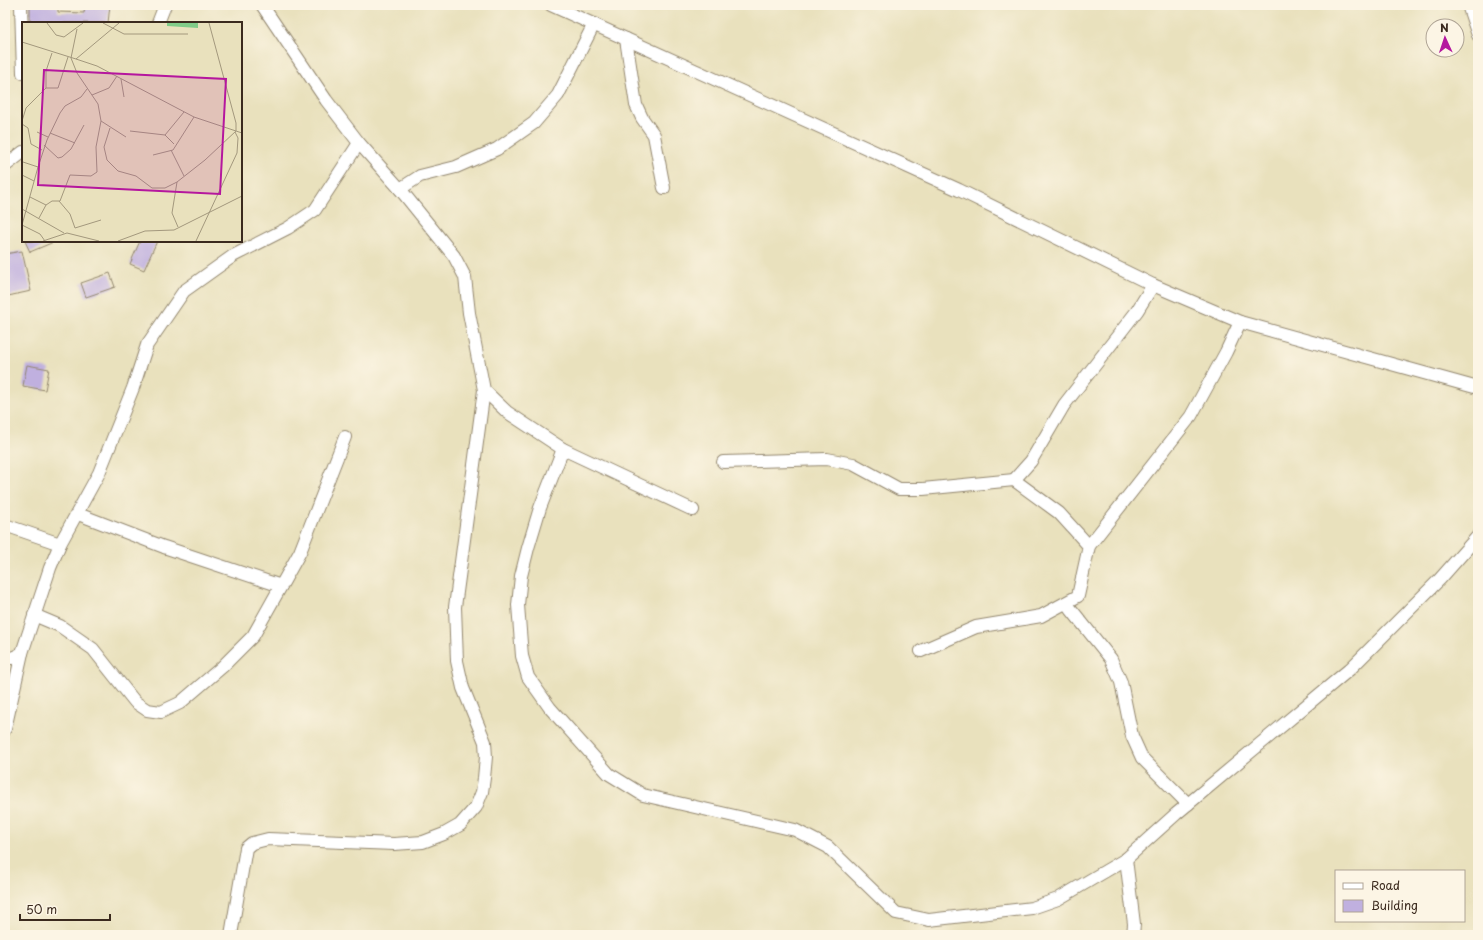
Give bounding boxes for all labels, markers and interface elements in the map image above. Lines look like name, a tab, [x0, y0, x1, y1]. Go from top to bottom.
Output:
north arrow	[1425, 18, 1465, 58]
text: N	[1440, 19, 1450, 36]
inset map	[22, 22, 242, 242]
legend	[1335, 870, 1465, 922]
text: Road	[1371, 876, 1400, 894]
scale bar	[20, 896, 110, 922]
text: Building	[1371, 896, 1418, 914]
text: 50 m	[26, 900, 57, 918]

